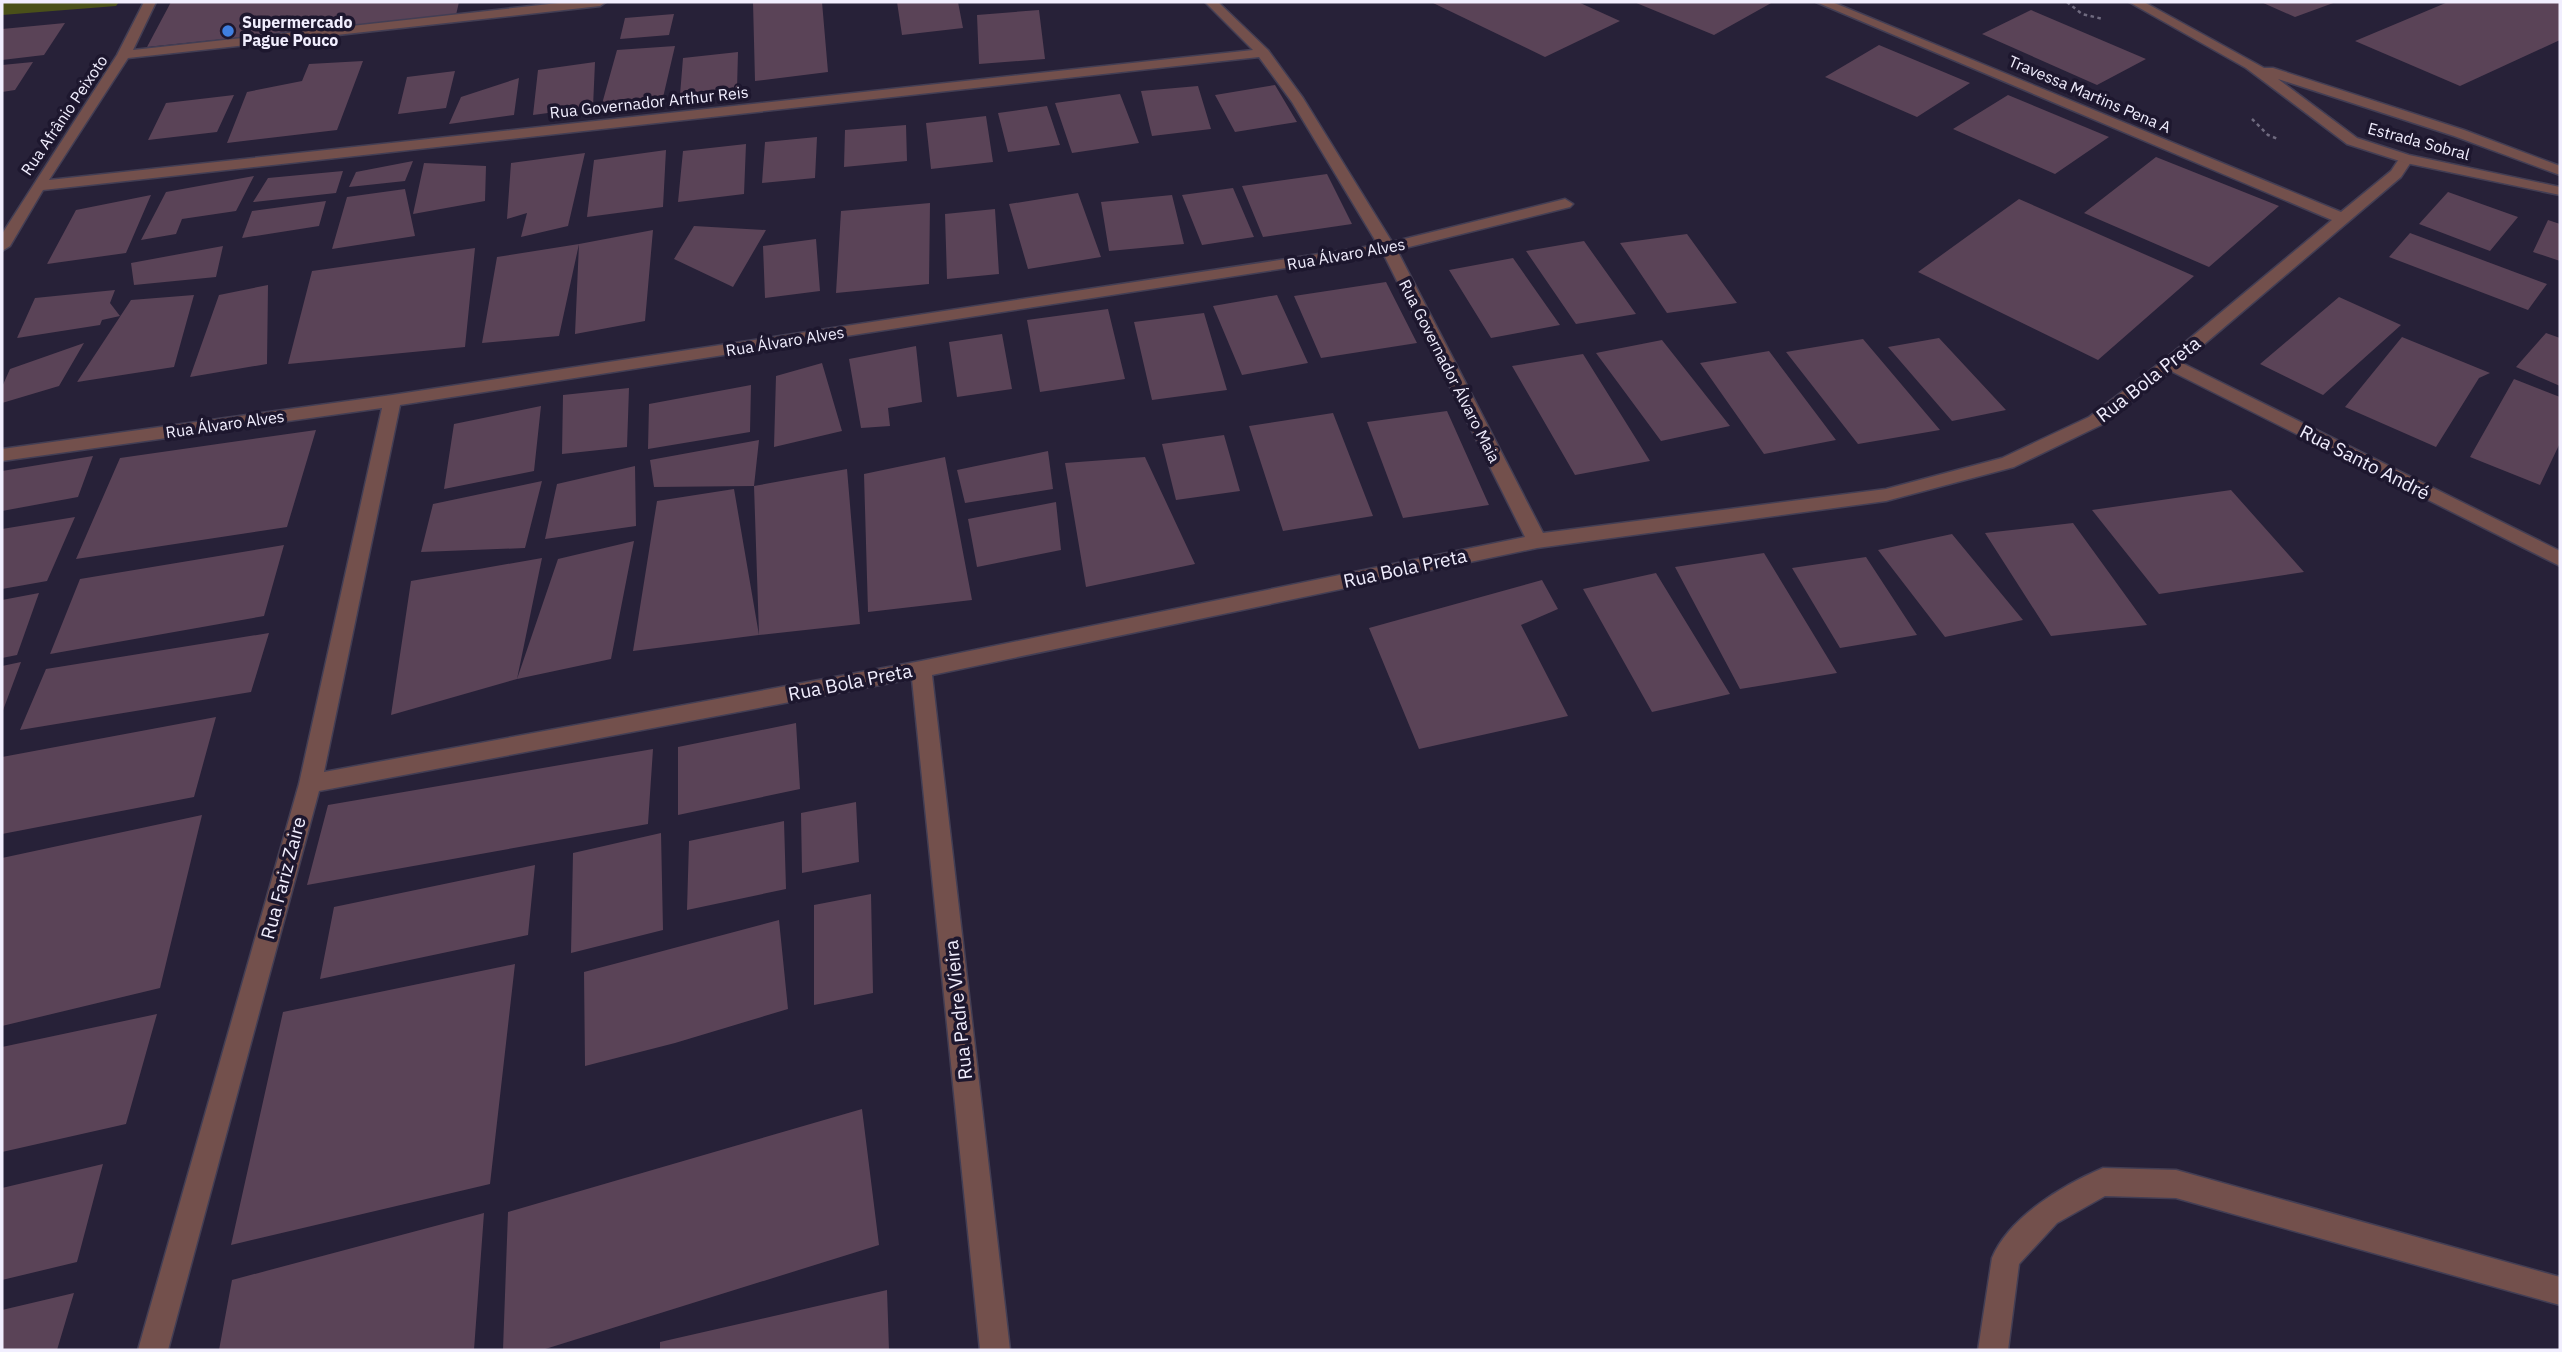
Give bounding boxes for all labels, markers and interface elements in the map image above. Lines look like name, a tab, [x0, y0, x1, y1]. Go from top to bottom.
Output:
place label: Supermercado Pague Pouco	[242, 12, 353, 50]
marker: Supermercado Pague Pouco	[220, 23, 236, 39]
street label: Rua Afrânio Peixoto	[16, 51, 112, 179]
street label: Travessa Martins Pena A	[2006, 51, 2174, 137]
street label: Rua Governador Arthur Reis	[549, 82, 749, 122]
street label: Estrada Sobral	[2366, 118, 2472, 164]
street label: Rua Álvaro Alves	[1285, 233, 1407, 274]
street label: Rua Governador Álvaro Maia	[1395, 276, 1506, 466]
street label: Rua Álvaro Alves	[724, 321, 846, 360]
street label: Rua Bola Preta	[2091, 331, 2205, 427]
street label: Rua Álvaro Alves	[164, 405, 286, 442]
street label: Rua Santo André	[2296, 419, 2434, 505]
street label: Rua Bola Preta	[1341, 543, 1469, 593]
street label: Rua Bola Preta	[786, 658, 914, 706]
street label: Rua Fariz Zaire	[255, 814, 311, 942]
street label: Rua Padre Vieira	[939, 939, 977, 1081]

